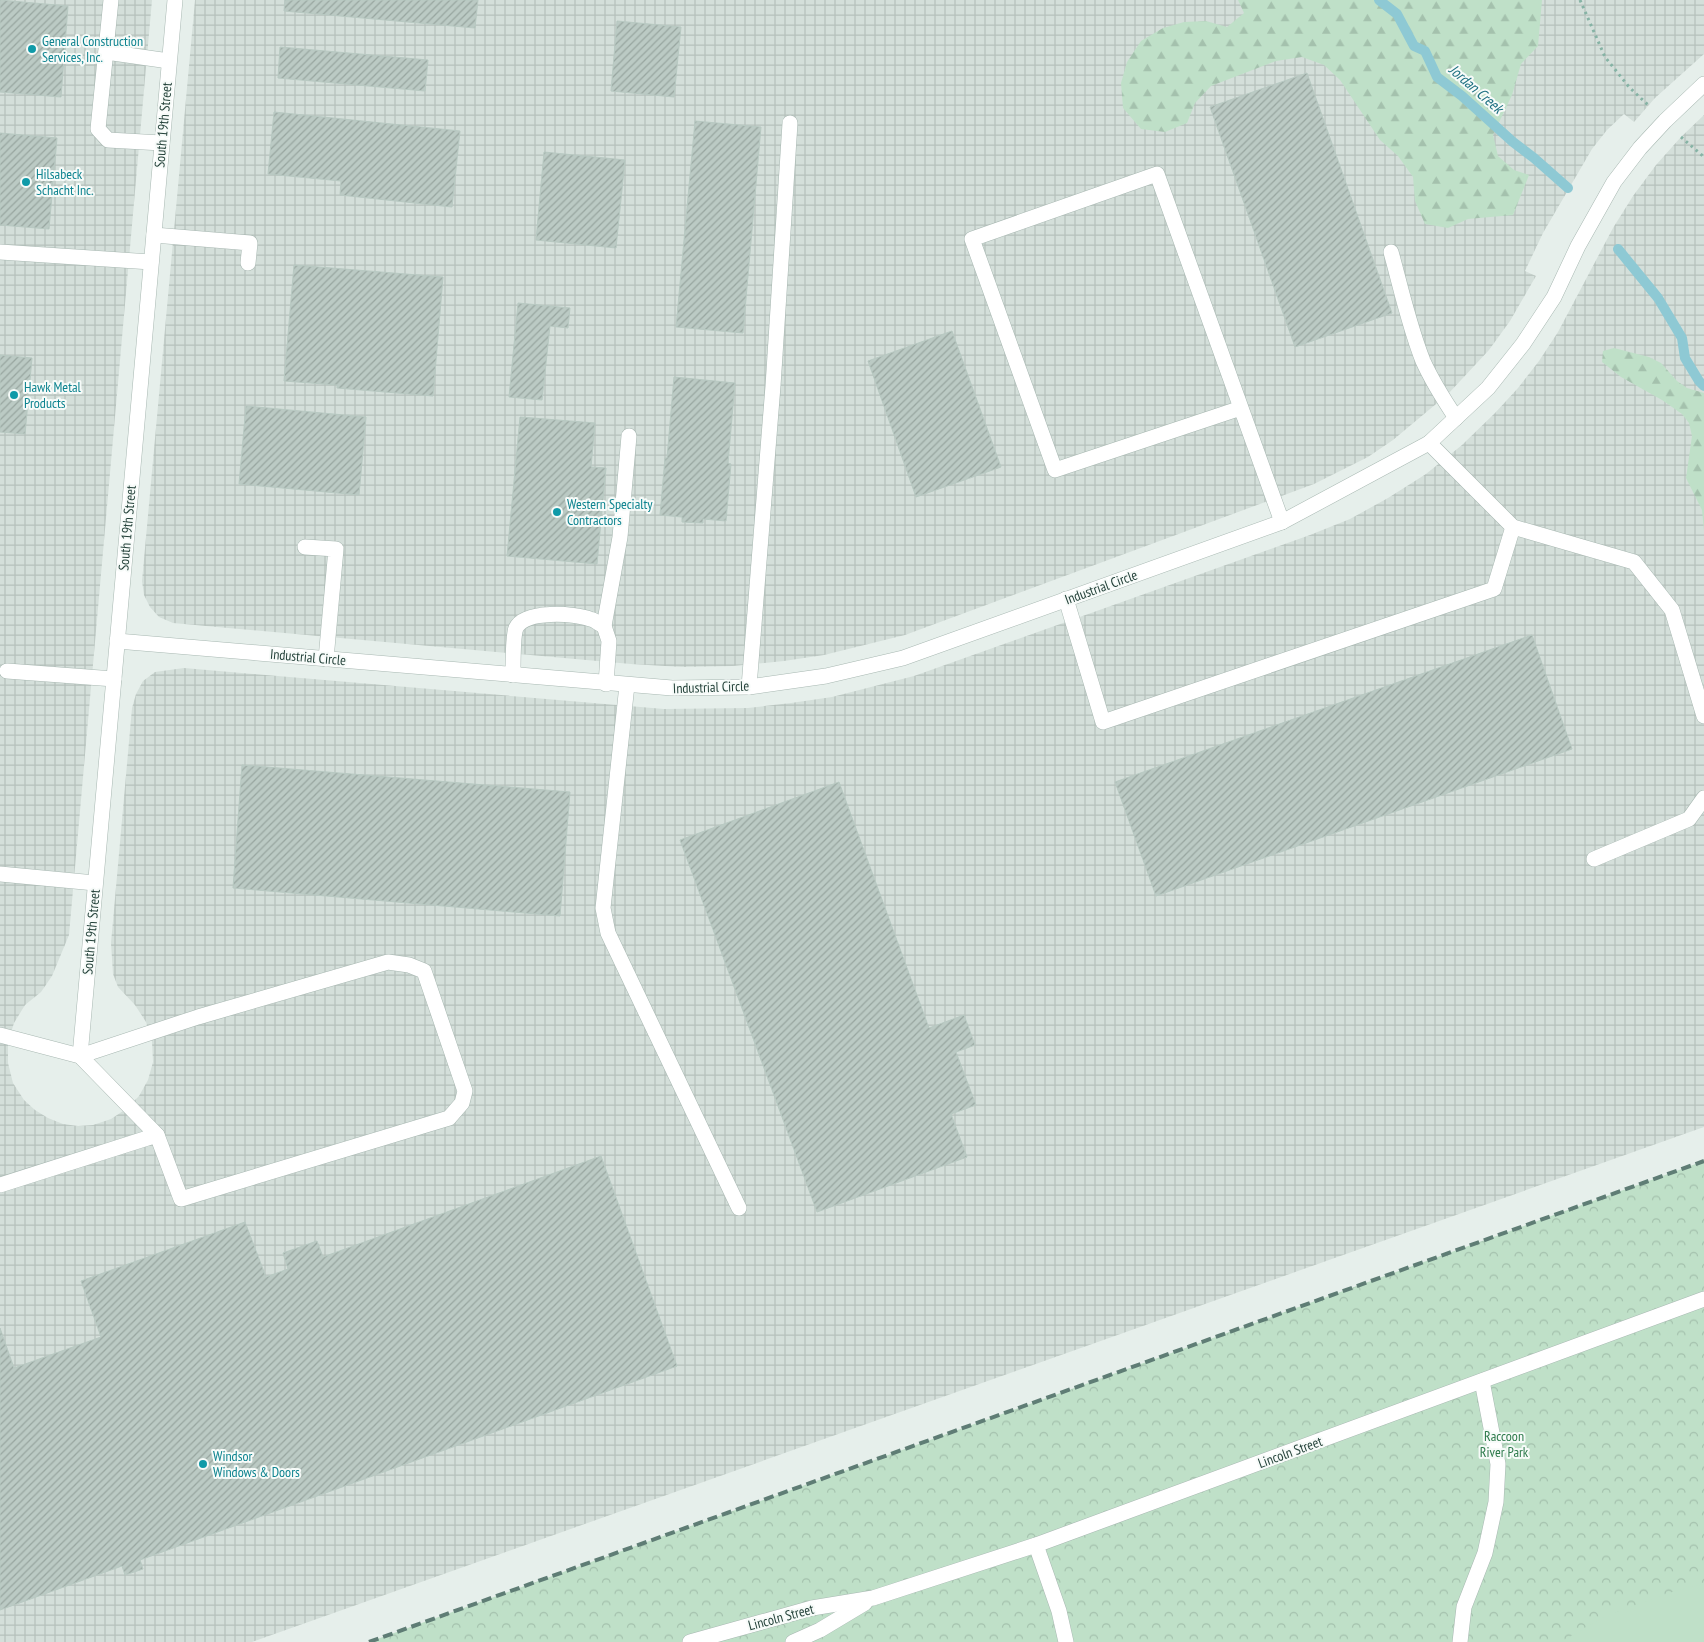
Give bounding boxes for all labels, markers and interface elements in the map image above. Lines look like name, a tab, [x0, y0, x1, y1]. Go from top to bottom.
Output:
place label: General Construction Services, Inc.	[42, 32, 143, 66]
marker: General Construction Services, Inc.	[26, 43, 38, 55]
water label: Jordan Creek	[1445, 59, 1509, 119]
street label: South 19th Street	[150, 81, 176, 168]
place label: Hilsabeck Schacht Inc.	[36, 165, 94, 199]
marker: Hilsabeck Schacht Inc.	[20, 176, 32, 188]
place label: Hawk Metal Products	[24, 378, 82, 412]
marker: Hawk Metal Products	[8, 389, 20, 401]
street label: South 19th Street	[114, 484, 140, 571]
place label: Western Specialty Contractors	[567, 495, 653, 529]
marker: Western Specialty Contractors	[551, 506, 563, 518]
street label: Industrial Circle	[1062, 565, 1140, 608]
street label: Industrial Circle	[269, 645, 347, 669]
street label: Industrial Circle	[673, 677, 750, 697]
street label: South 19th Street	[78, 888, 104, 975]
park label: Raccoon River Park	[1480, 1427, 1529, 1461]
street label: Lincoln Street	[1255, 1432, 1325, 1472]
place label: Windsor Windows & Doors	[213, 1447, 300, 1481]
marker: Windsor Windows & Doors	[197, 1458, 209, 1470]
street label: Lincoln Street	[746, 1600, 816, 1634]

